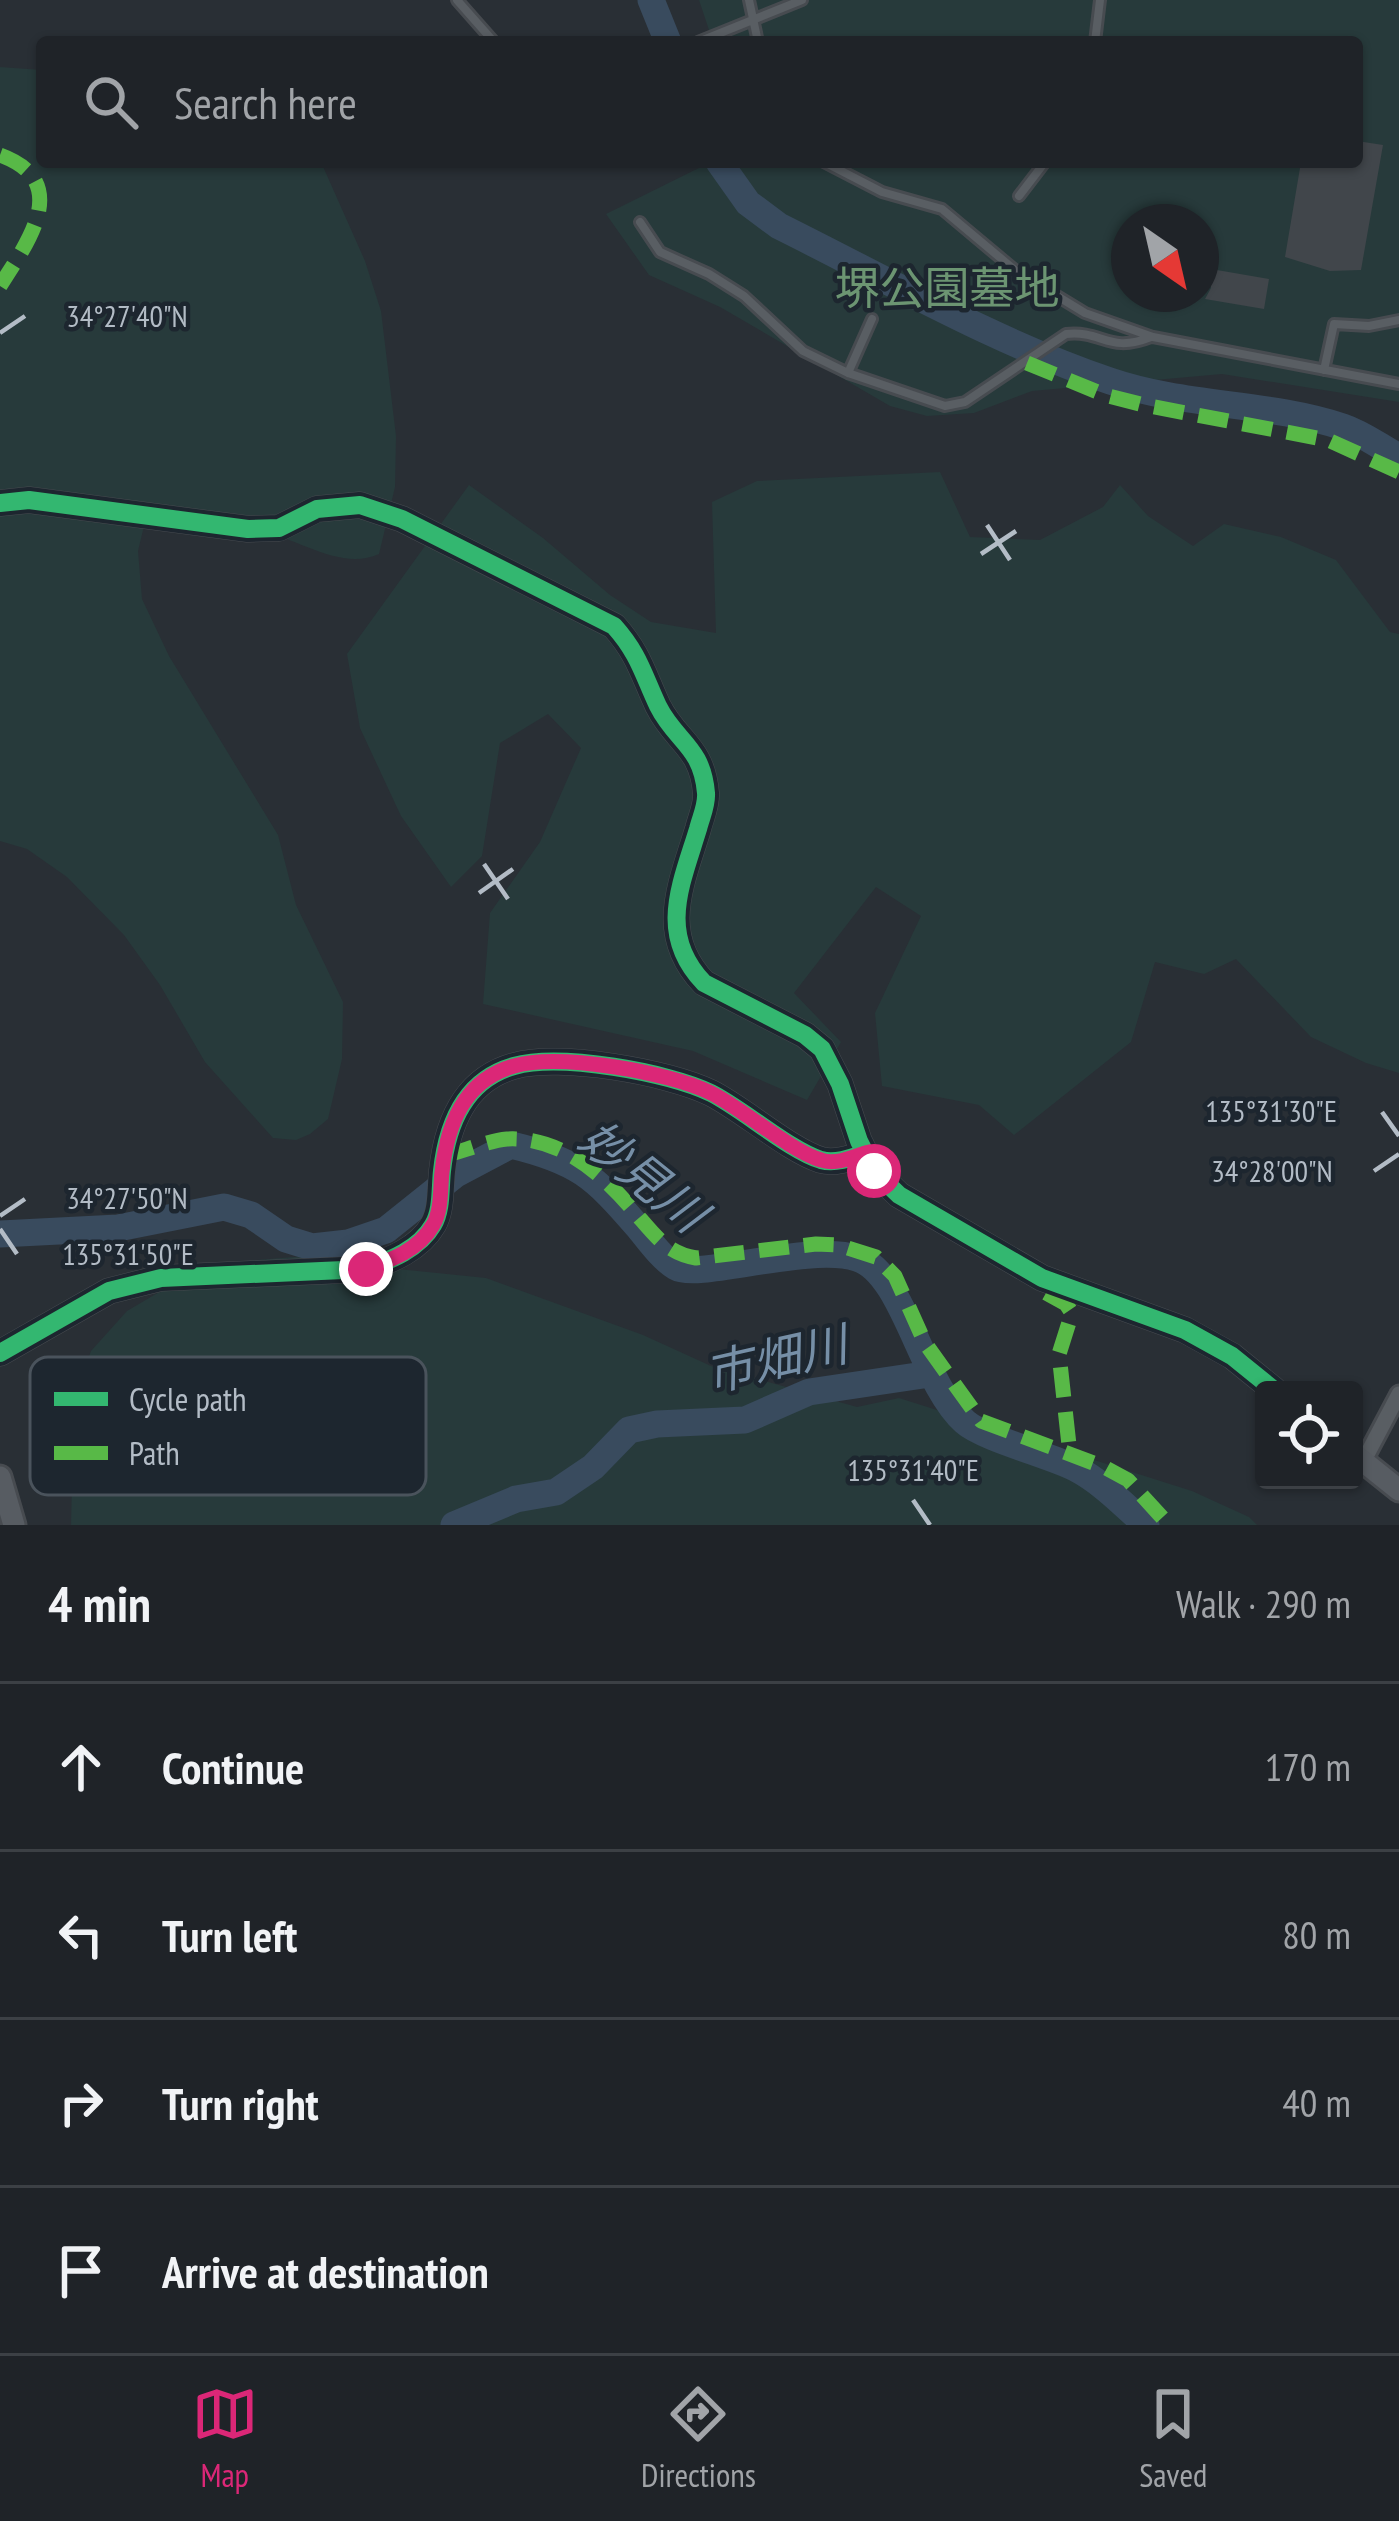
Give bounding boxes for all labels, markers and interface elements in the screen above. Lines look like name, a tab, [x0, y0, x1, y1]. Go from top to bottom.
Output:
search box	[36, 36, 1363, 168]
icon: search	[78, 69, 144, 135]
text: Search here	[174, 73, 357, 131]
north arrow	[1111, 204, 1219, 312]
park label: 堺公園墓地	[834, 258, 1060, 316]
text: 34°27'40"N	[66, 296, 188, 335]
text: 135°31'30"E	[1205, 1091, 1337, 1130]
water label: 妙見川	[568, 1106, 723, 1248]
route start	[847, 1144, 901, 1198]
text: 34°28'00"N	[1211, 1151, 1333, 1190]
text: 34°27'50"N	[66, 1178, 188, 1217]
text: 135°31'50"E	[62, 1234, 194, 1273]
route end	[339, 1242, 393, 1296]
water label: 市畑川	[699, 1311, 858, 1404]
legend	[30, 1357, 426, 1495]
text: Cycle path	[129, 1377, 247, 1420]
map controls	[1255, 1381, 1363, 1489]
button: locate	[1255, 1381, 1363, 1489]
text: Path	[129, 1431, 180, 1474]
text: 135°31'40"E	[847, 1450, 979, 1489]
text: 4 min	[48, 1570, 151, 1636]
text: Walk · 290 m	[1176, 1578, 1351, 1629]
icon: ahead	[48, 1734, 114, 1800]
text: Continue	[162, 1738, 304, 1796]
text: 170 m	[1265, 1741, 1351, 1792]
icon: left	[48, 1902, 114, 1968]
text: Turn left	[162, 1906, 297, 1964]
text: 80 m	[1282, 1909, 1351, 1960]
icon: right	[48, 2070, 114, 2136]
text: Turn right	[162, 2074, 319, 2132]
text: 40 m	[1282, 2077, 1351, 2128]
icon: arrive	[48, 2238, 114, 2304]
text: Arrive at destination	[162, 2242, 489, 2300]
tab: Map	[192, 2381, 258, 2496]
tab: Directions	[641, 2381, 756, 2496]
tab: Saved	[1139, 2381, 1207, 2496]

